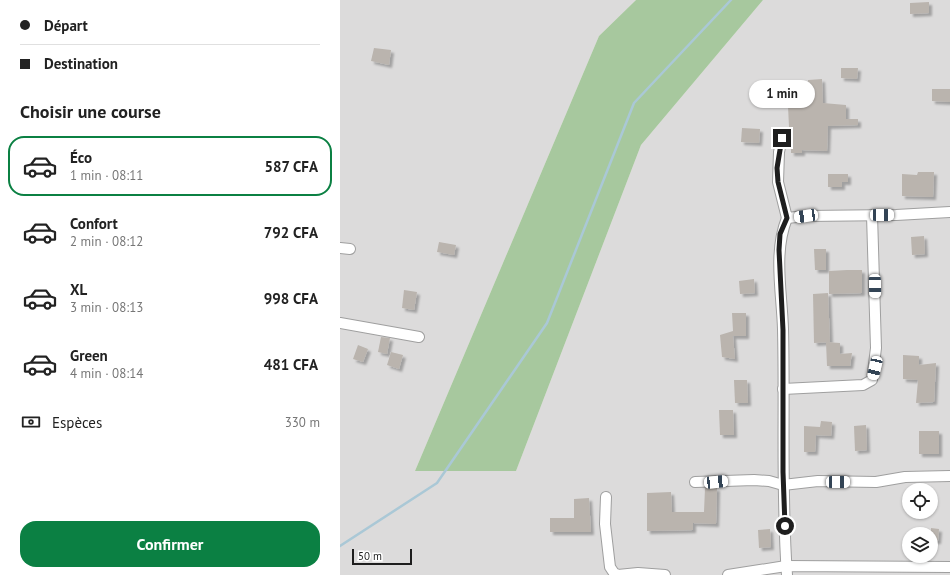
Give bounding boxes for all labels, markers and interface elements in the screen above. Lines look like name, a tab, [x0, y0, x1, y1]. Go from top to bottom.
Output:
text: Départ	[44, 16, 88, 35]
text: Destination	[44, 54, 118, 73]
callout: 1 min	[749, 80, 815, 108]
text: 1 min	[766, 85, 798, 102]
text: Choisir une course	[20, 100, 161, 123]
route end	[773, 129, 791, 147]
icon: car	[22, 148, 58, 184]
text: Éco	[70, 148, 92, 167]
text: 587 CFA	[265, 157, 318, 176]
text: 1 min · 08:11	[70, 167, 143, 184]
car	[793, 208, 819, 224]
car	[870, 209, 894, 221]
icon: car	[22, 214, 58, 250]
text: Confort	[70, 214, 118, 233]
text: 792 CFA	[264, 223, 318, 242]
text: 2 min · 08:12	[70, 233, 143, 250]
car	[869, 274, 881, 298]
icon: car	[22, 280, 58, 316]
text: XL	[70, 280, 87, 299]
text: 998 CFA	[264, 289, 318, 308]
text: 3 min · 08:13	[70, 299, 143, 316]
icon: car	[22, 346, 58, 382]
text: Green	[70, 346, 108, 365]
text: 481 CFA	[264, 355, 318, 374]
car	[866, 355, 884, 381]
text: 4 min · 08:14	[70, 365, 143, 382]
icon: cash	[20, 411, 42, 433]
text: Espèces	[52, 413, 102, 432]
text: 330 m	[285, 414, 320, 431]
car	[703, 475, 729, 489]
car	[826, 476, 850, 488]
map controls	[902, 483, 938, 563]
button: locate	[902, 483, 938, 519]
route start	[776, 517, 794, 535]
button: Confirmer	[20, 521, 320, 567]
button: layers	[902, 527, 938, 563]
scale bar	[352, 547, 412, 566]
text: 50 m	[358, 549, 382, 563]

